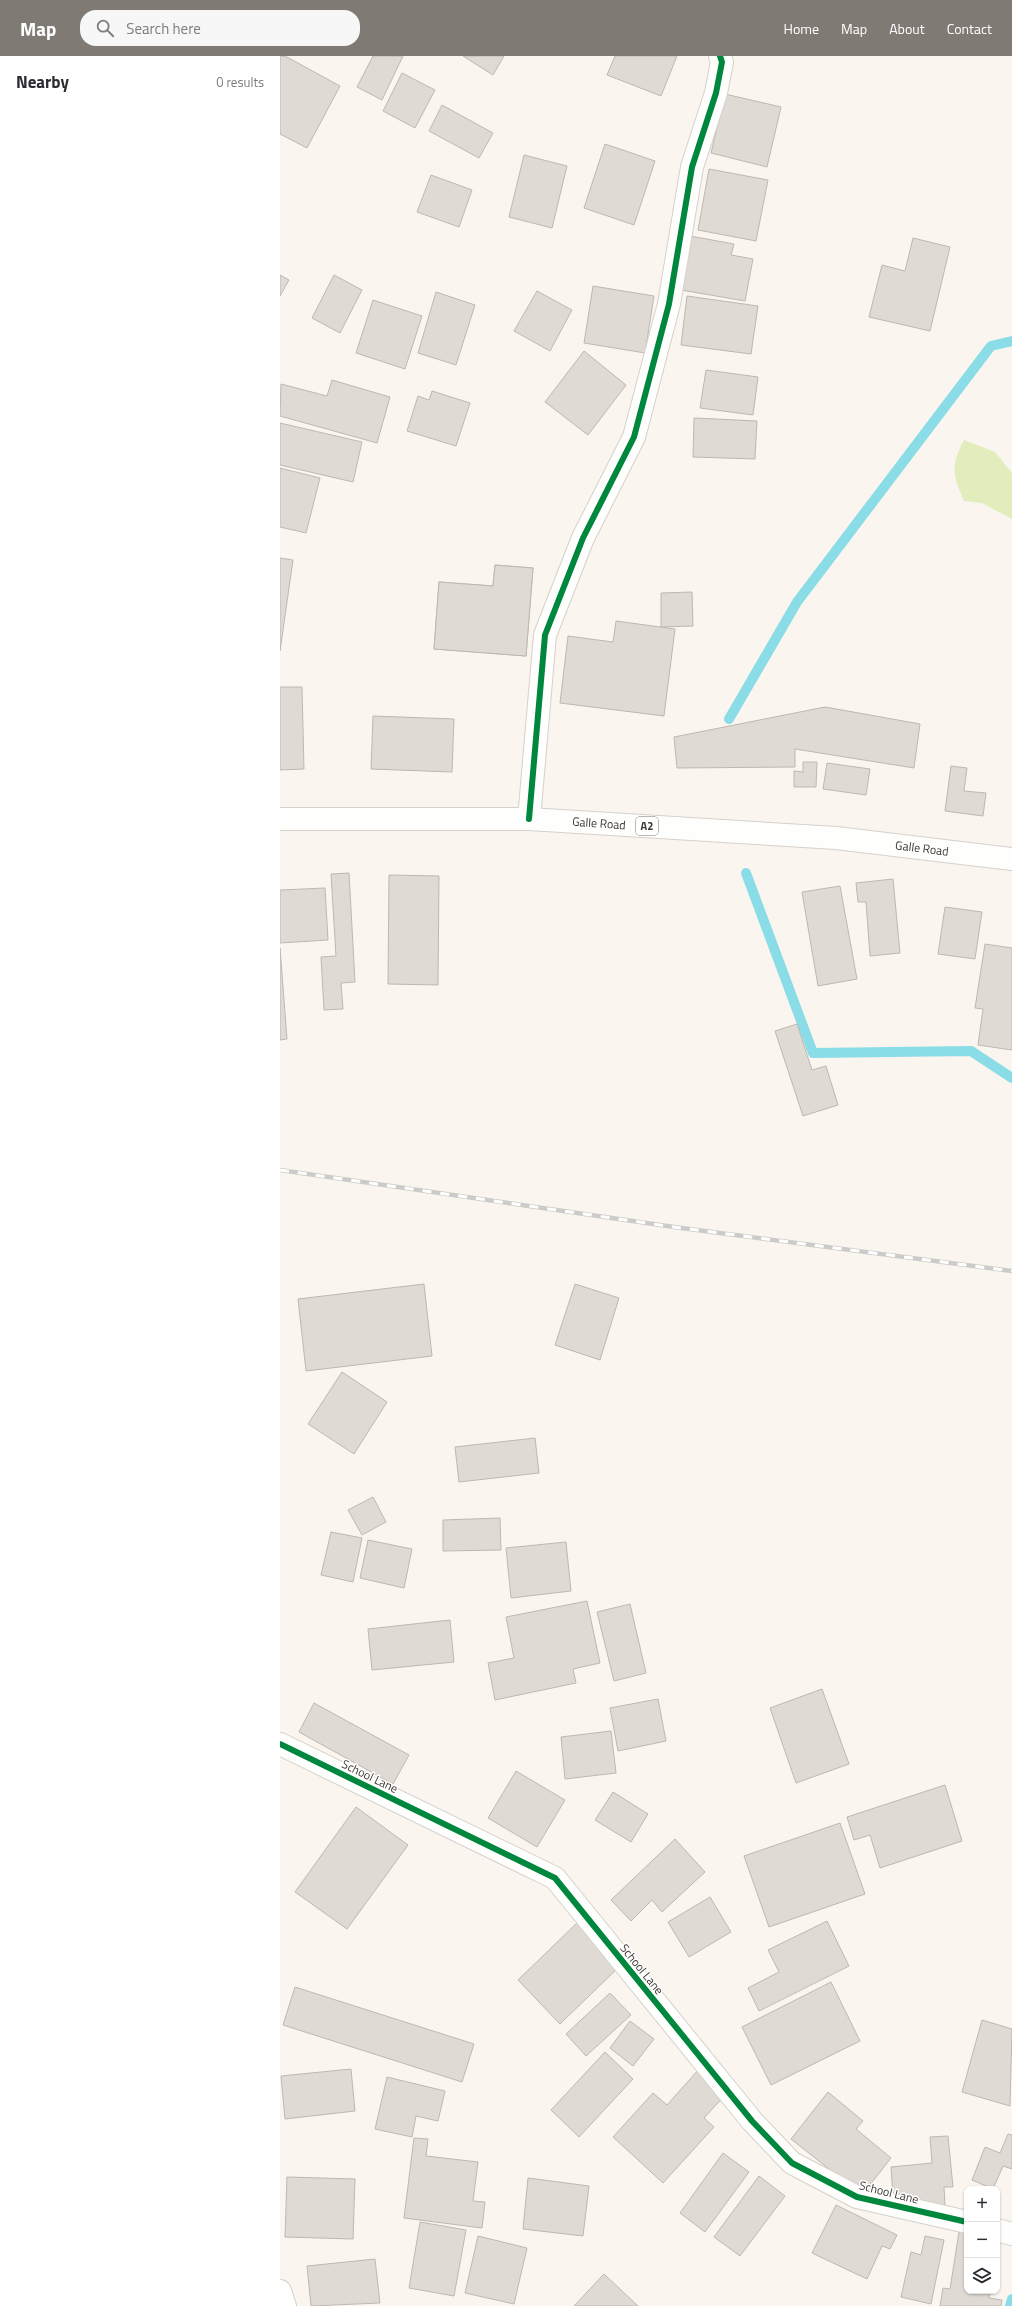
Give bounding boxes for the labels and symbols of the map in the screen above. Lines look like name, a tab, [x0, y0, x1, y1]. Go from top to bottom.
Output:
street label: Galle Road	[572, 812, 626, 834]
road number: A2	[636, 817, 658, 835]
street label: Galle Road	[894, 835, 950, 861]
street label: School Lane	[339, 1754, 401, 1798]
street label: School Lane	[616, 1940, 668, 1998]
street label: School Lane	[857, 2175, 921, 2209]

